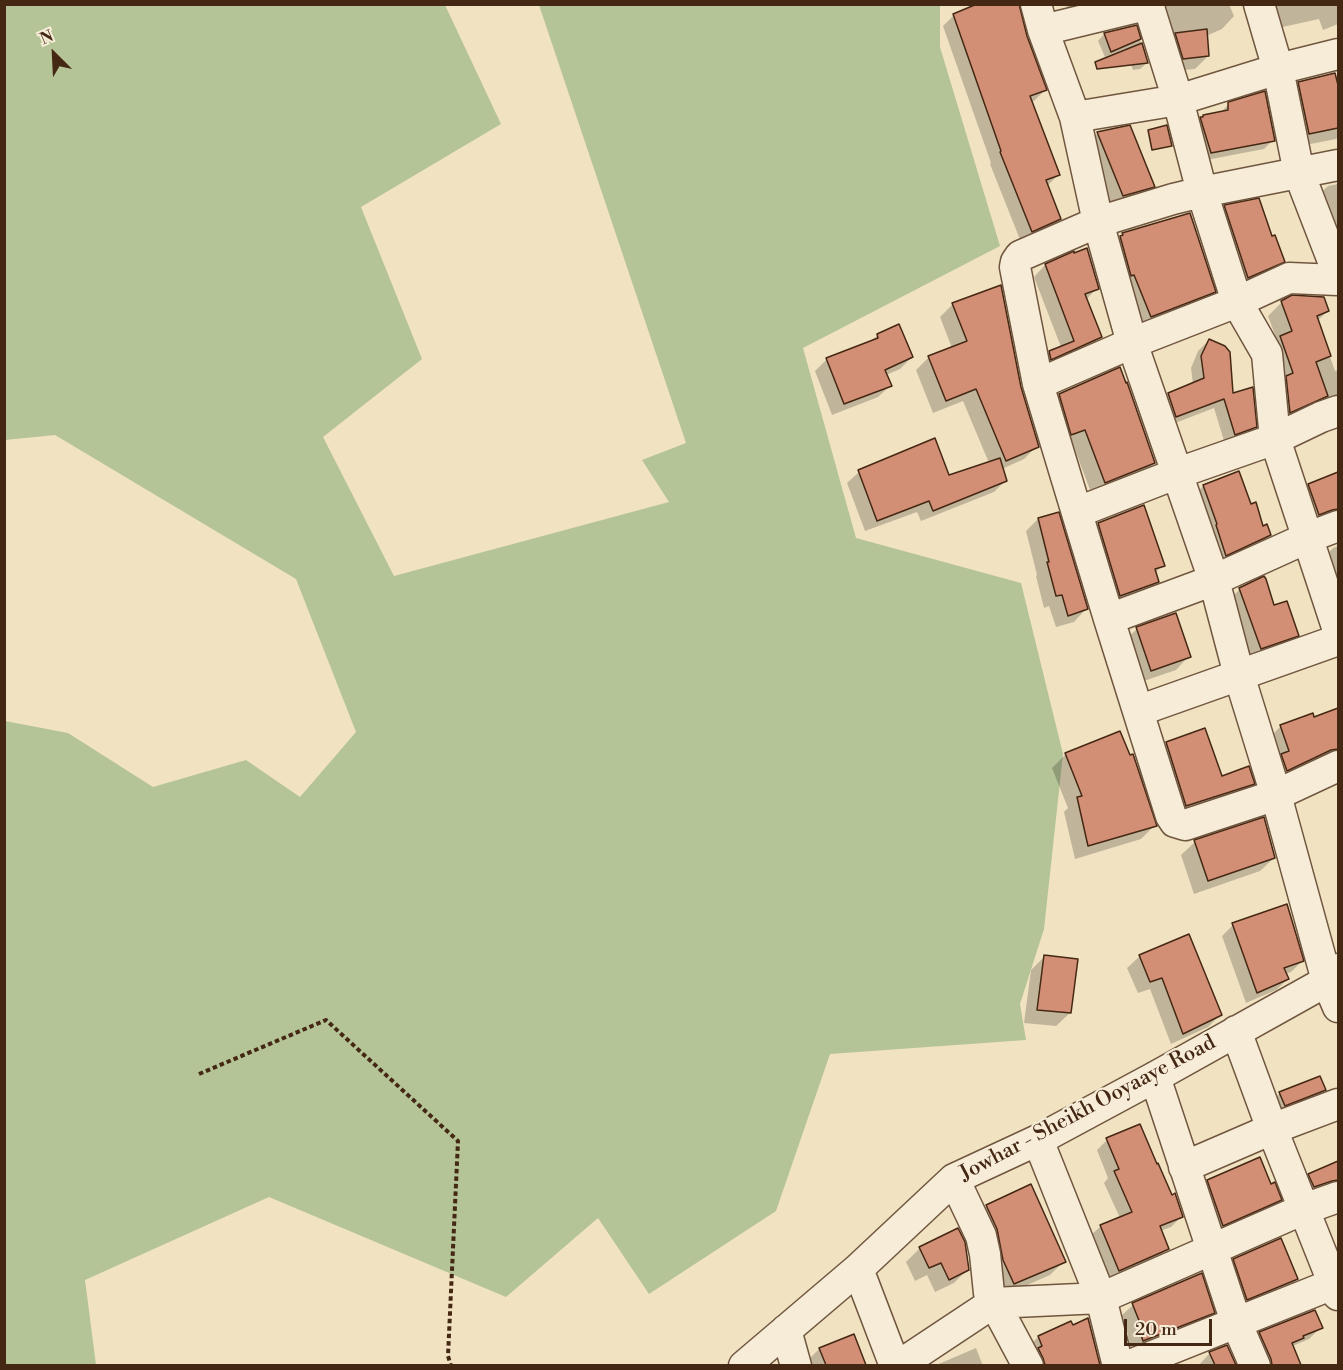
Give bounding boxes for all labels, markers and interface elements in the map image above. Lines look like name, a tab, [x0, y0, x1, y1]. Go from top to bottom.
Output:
north arrow	[24, 24, 84, 84]
text: N	[37, 26, 57, 49]
street label: Jowhar - Sheikh Ooyaaye Road	[956, 1031, 1220, 1187]
scale bar	[1127, 1307, 1216, 1345]
text: 20 m	[1135, 1318, 1177, 1341]

